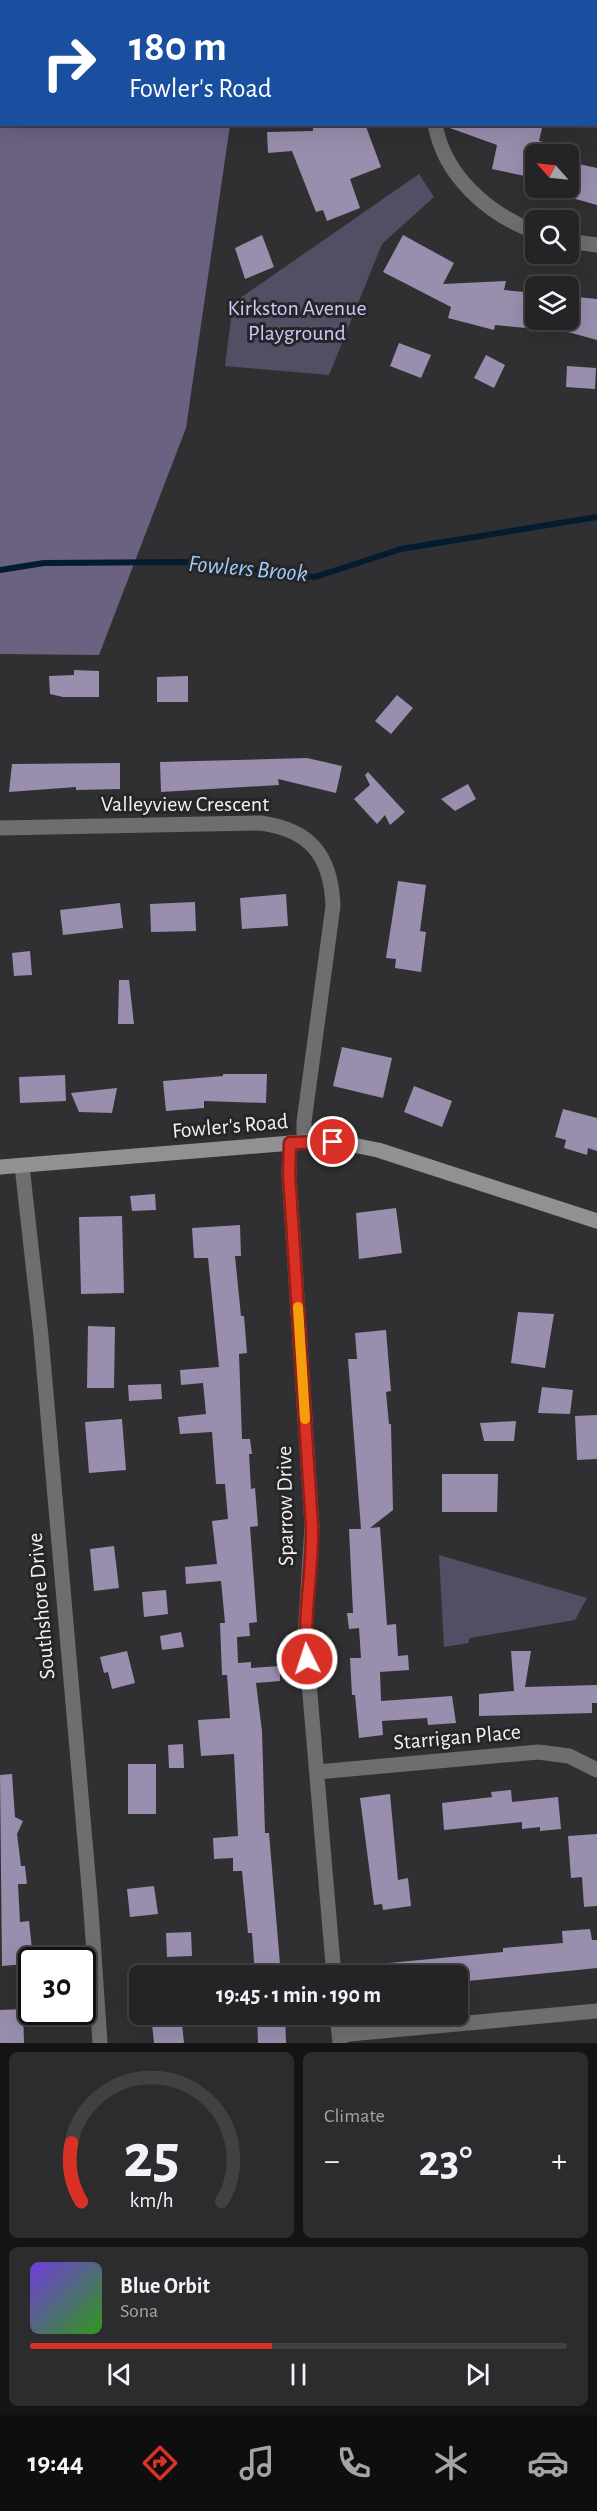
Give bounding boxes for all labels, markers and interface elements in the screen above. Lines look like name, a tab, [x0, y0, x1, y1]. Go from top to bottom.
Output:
icon: right	[30, 24, 108, 102]
text: 180 m	[129, 26, 227, 68]
text: Fowler's Road	[129, 75, 272, 102]
north arrow	[525, 144, 579, 198]
map controls	[525, 144, 579, 330]
button: search	[525, 210, 579, 264]
button: layers	[525, 276, 579, 330]
park label: Kirkston Avenue Playground	[227, 297, 367, 344]
water label: Fowlers Brook	[187, 552, 309, 586]
street label: Valleyview Crescent	[101, 793, 269, 815]
street label: Fowler's Road	[171, 1110, 289, 1142]
pin	[307, 1116, 358, 1167]
icon: arrive	[316, 1125, 349, 1158]
street label: Sparrow Drive	[273, 1446, 297, 1566]
street label: Southshore Drive	[24, 1532, 58, 1680]
position arrow	[275, 1627, 339, 1691]
street label: Starrigan Place	[392, 1720, 522, 1754]
speed limit sign: 30	[18, 1947, 96, 2025]
text: 19:45 · 1 min · 190 m	[216, 1984, 381, 2006]
text: Climate	[324, 2106, 385, 2126]
text: 25	[123, 2126, 180, 2188]
text: 23°	[419, 2139, 472, 2184]
text: −	[324, 2145, 340, 2178]
text: +	[551, 2145, 567, 2178]
text: km/h	[129, 2190, 174, 2211]
text: Blue Orbit	[120, 2275, 210, 2297]
text: Sona	[120, 2301, 158, 2321]
icon: previous	[103, 2358, 136, 2391]
icon: pause	[282, 2358, 315, 2391]
icon: next	[461, 2358, 494, 2391]
icon: directions	[139, 2442, 181, 2484]
icon: music	[236, 2442, 278, 2484]
icon: phone	[333, 2442, 375, 2484]
icon: climate	[430, 2442, 472, 2484]
icon: car	[527, 2442, 569, 2484]
text: 19:44	[28, 2449, 84, 2476]

